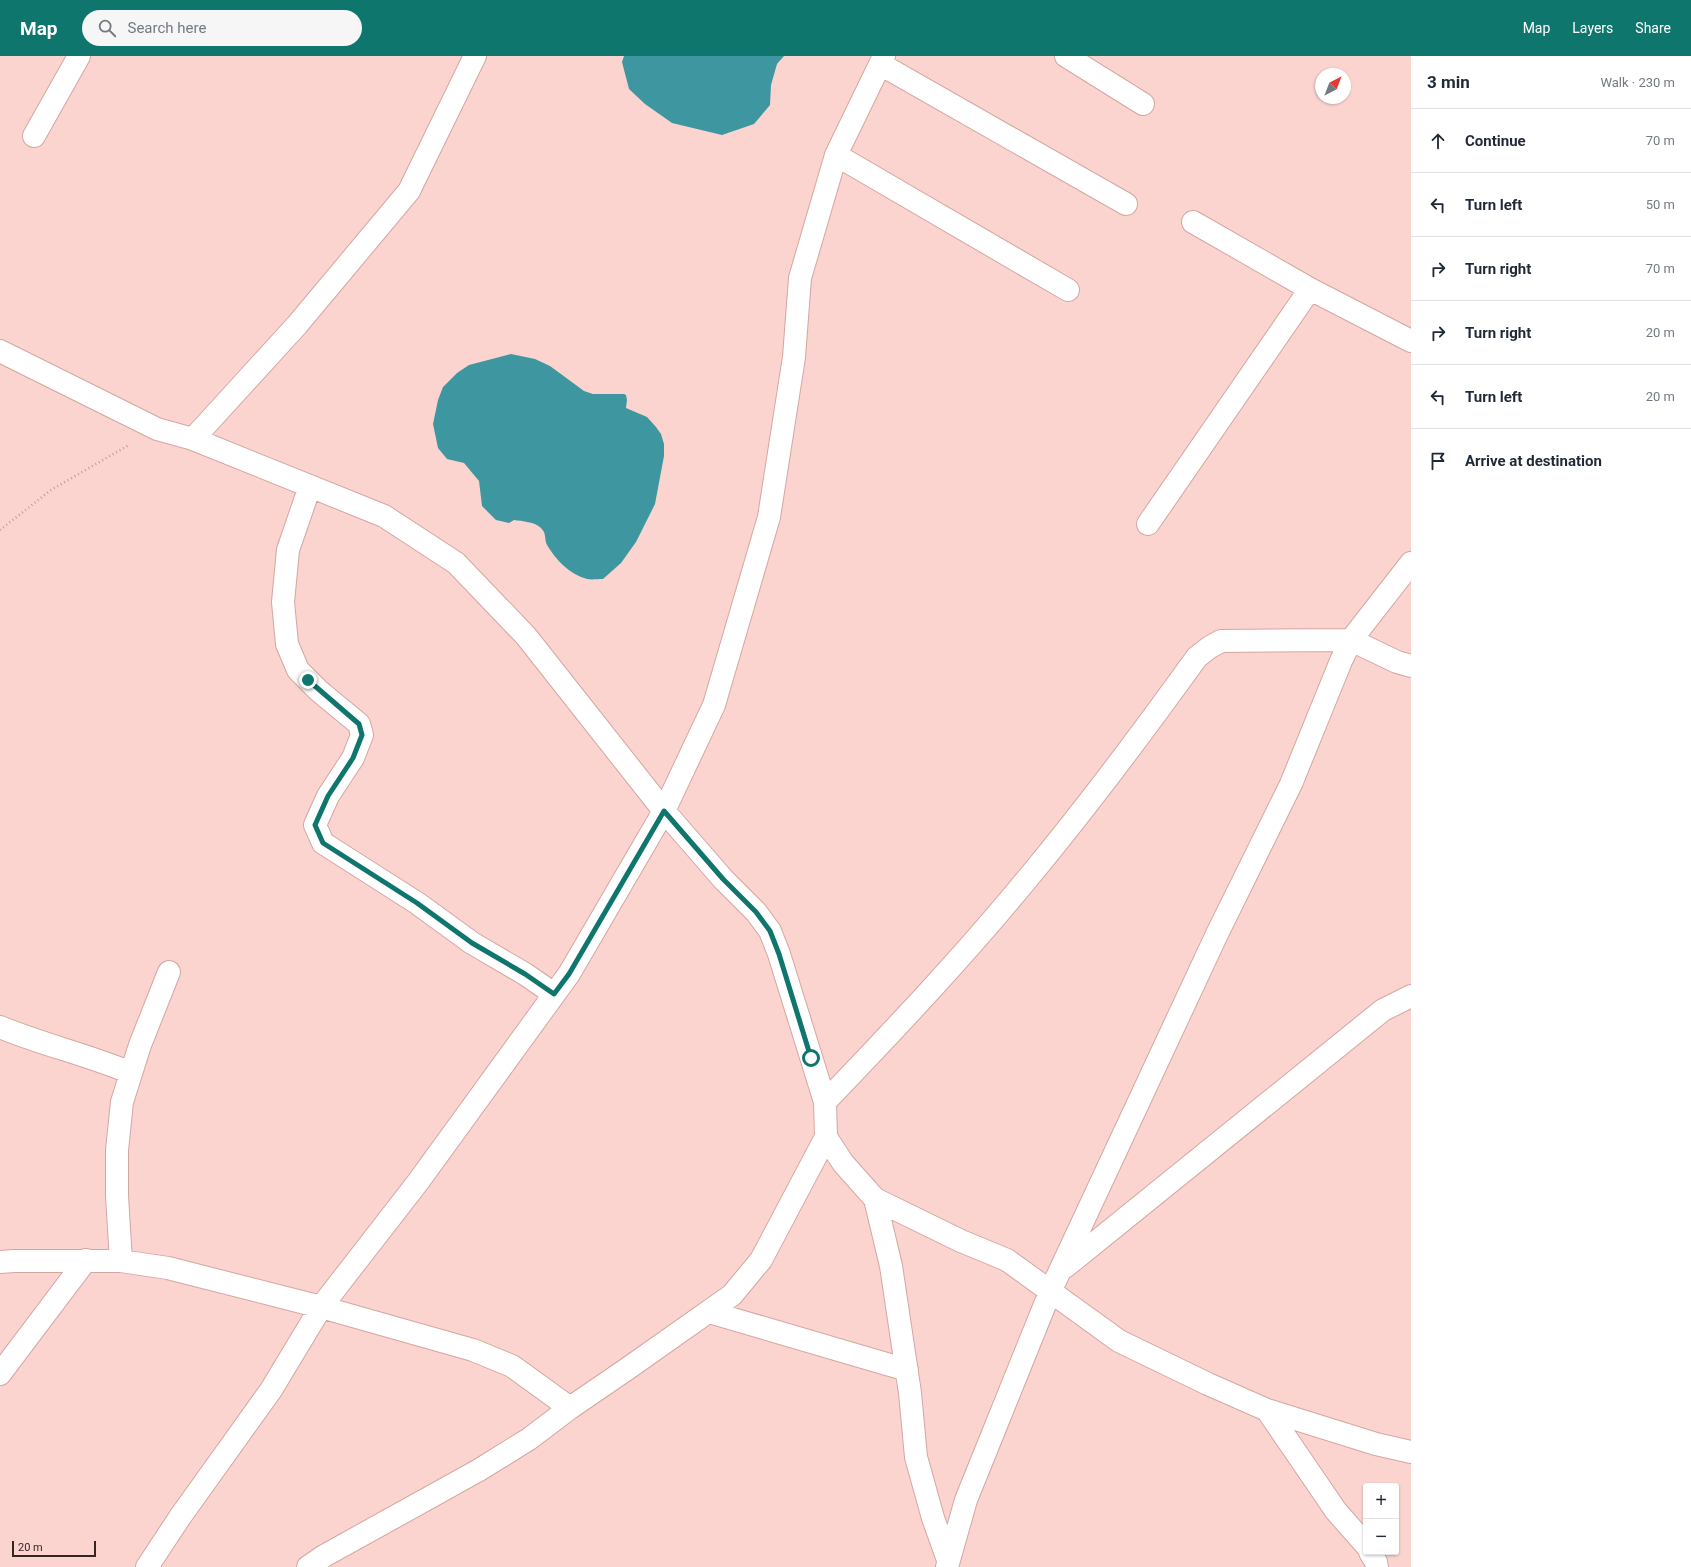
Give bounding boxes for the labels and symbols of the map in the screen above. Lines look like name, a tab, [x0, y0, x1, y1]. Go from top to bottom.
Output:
north arrow	[1315, 68, 1351, 104]
route end	[299, 671, 317, 689]
route start	[802, 1049, 820, 1067]
scale bar	[12, 1539, 96, 1558]

